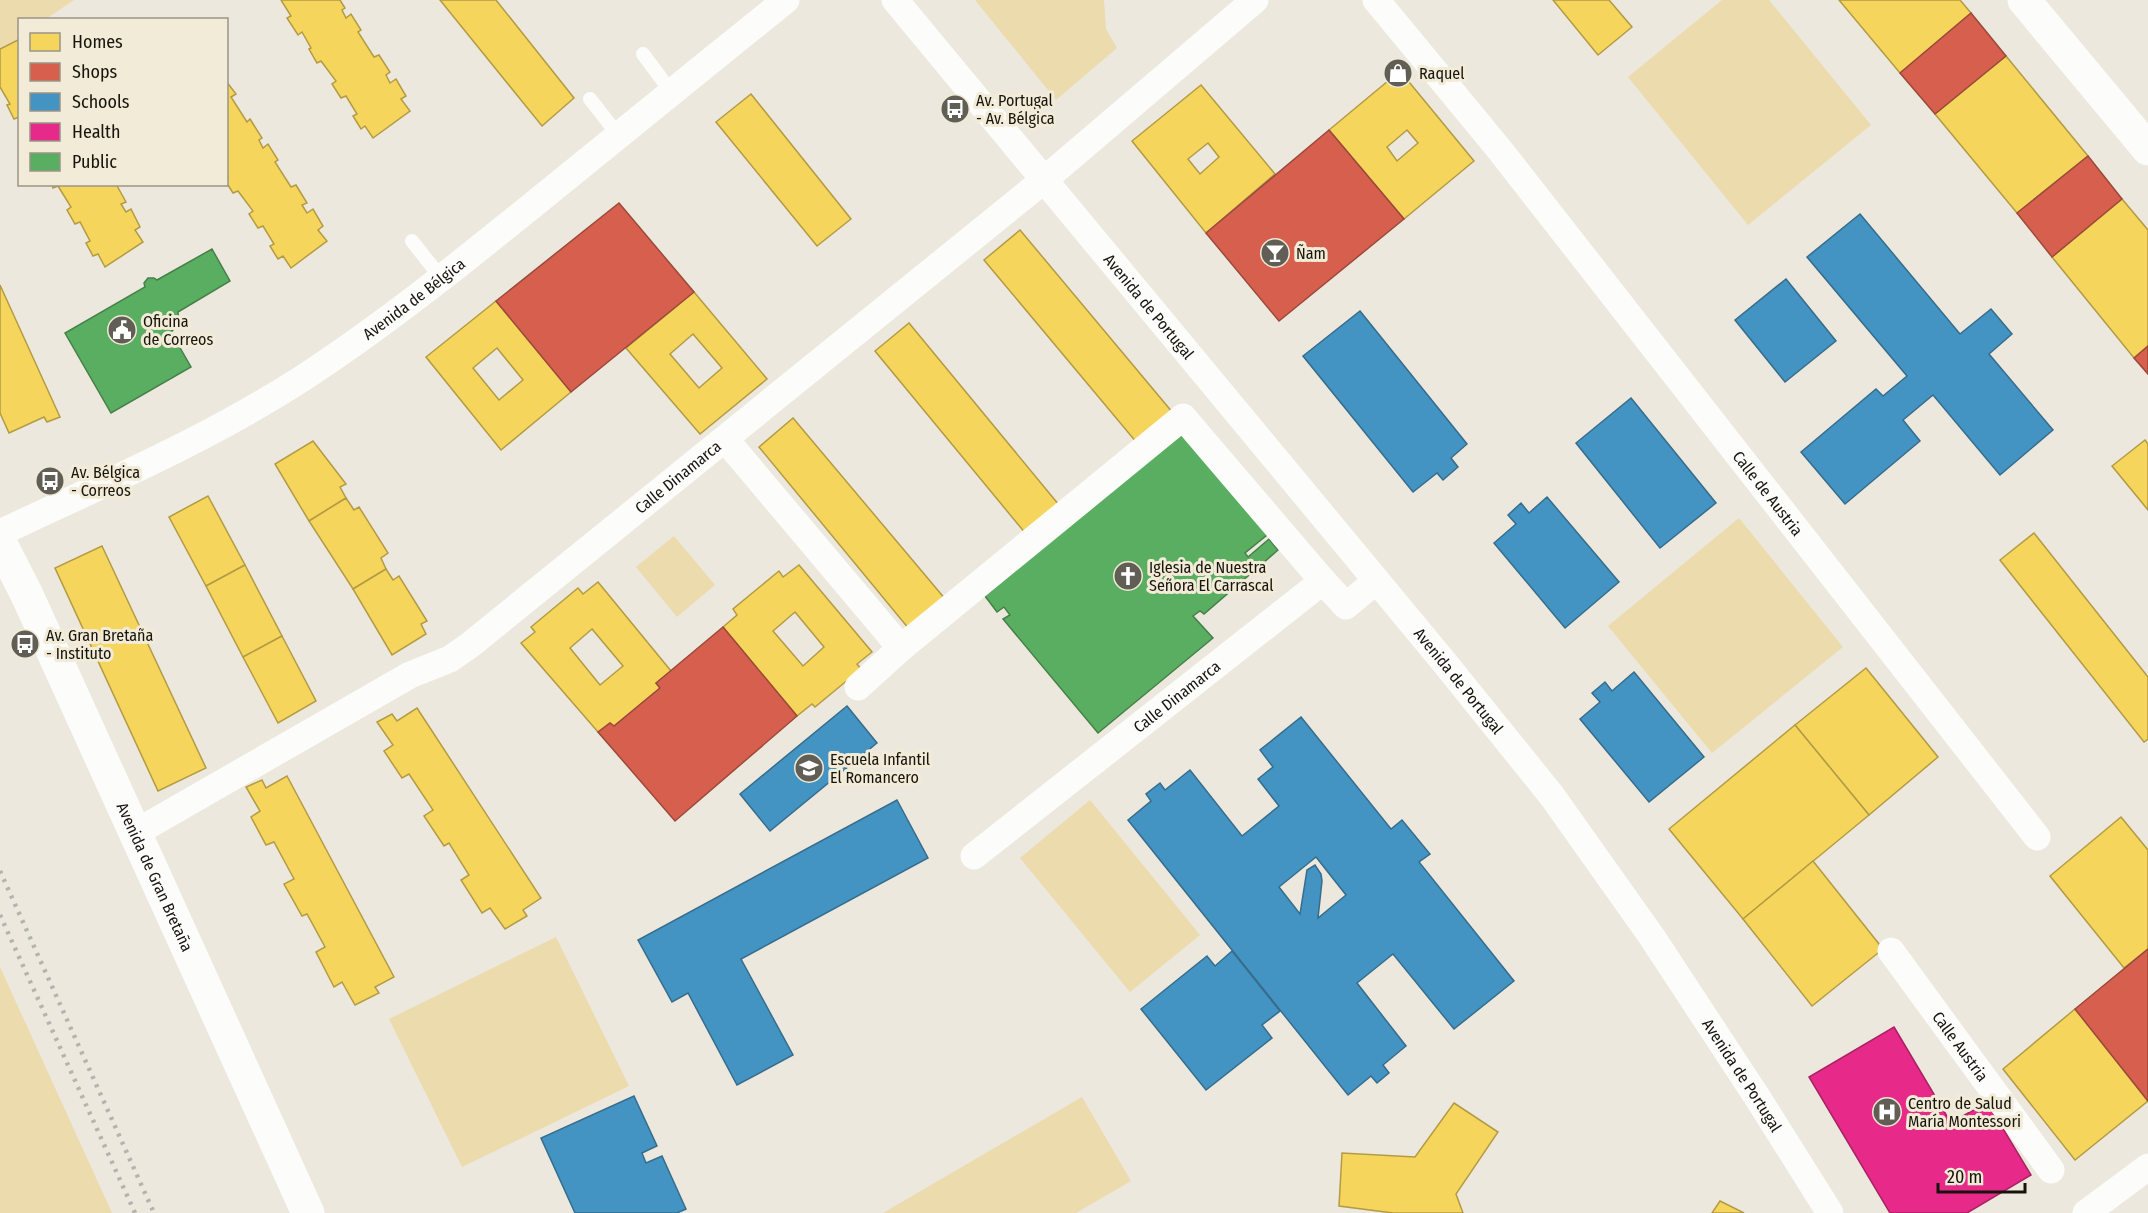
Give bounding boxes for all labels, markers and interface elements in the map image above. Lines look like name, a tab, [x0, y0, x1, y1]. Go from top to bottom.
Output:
legend	[18, 18, 228, 186]
text: Homes	[72, 31, 123, 53]
shop icon: Raquel	[1382, 57, 1414, 89]
text: Shops	[72, 61, 117, 83]
place label: Raquel	[1419, 64, 1464, 83]
text: Schools	[72, 91, 130, 113]
place label: Av. Portugal - Av. Bélgica	[976, 91, 1055, 128]
bus stop icon: Av. Portugal - Av. Bélgica	[939, 93, 971, 125]
text: Health	[72, 121, 120, 143]
text: Public	[72, 151, 117, 173]
bar icon: Ñam	[1259, 237, 1291, 269]
place label: Ñam	[1296, 244, 1326, 263]
street label: Avenida de Portugal	[1100, 250, 1198, 363]
street label: Avenida de Bélgica	[359, 254, 469, 343]
place label: Oficina de Correos	[143, 312, 214, 349]
public building icon: Oficina de Correos	[106, 314, 138, 346]
street label: Calle Dinamarca	[631, 436, 725, 517]
street label: Calle de Austria	[1729, 447, 1807, 539]
place label: Av. Bélgica - Correos	[71, 463, 140, 500]
bus stop icon: Av. Bélgica - Correos	[34, 465, 66, 497]
place label: Iglesia de Nuestra Señora El Carrascal	[1149, 558, 1273, 595]
church icon: Iglesia de Nuestra Señora El Carrascal	[1112, 560, 1144, 592]
street label: Avenida de Portugal	[1410, 624, 1508, 738]
place label: Av. Gran Bretaña - Instituto	[46, 626, 154, 663]
bus stop icon: Av. Gran Bretaña - Instituto	[9, 628, 41, 660]
street label: Calle Dinamarca	[1129, 656, 1224, 736]
place label: Escuela Infantil El Romancero	[830, 750, 930, 787]
school or university icon: Escuela Infantil El Romancero	[793, 752, 825, 784]
street label: Avenida de Gran Bretaña	[113, 799, 197, 954]
street label: Calle Austria	[1929, 1008, 1993, 1085]
street label: Avenida de Portugal	[1699, 1015, 1786, 1135]
place label: Centro de Salud María Montessori	[1908, 1094, 2021, 1131]
hospital icon: Centro de Salud María Montessori	[1871, 1096, 1903, 1128]
scale bar	[1938, 1156, 2025, 1194]
text: 20 m	[1947, 1166, 1982, 1188]

